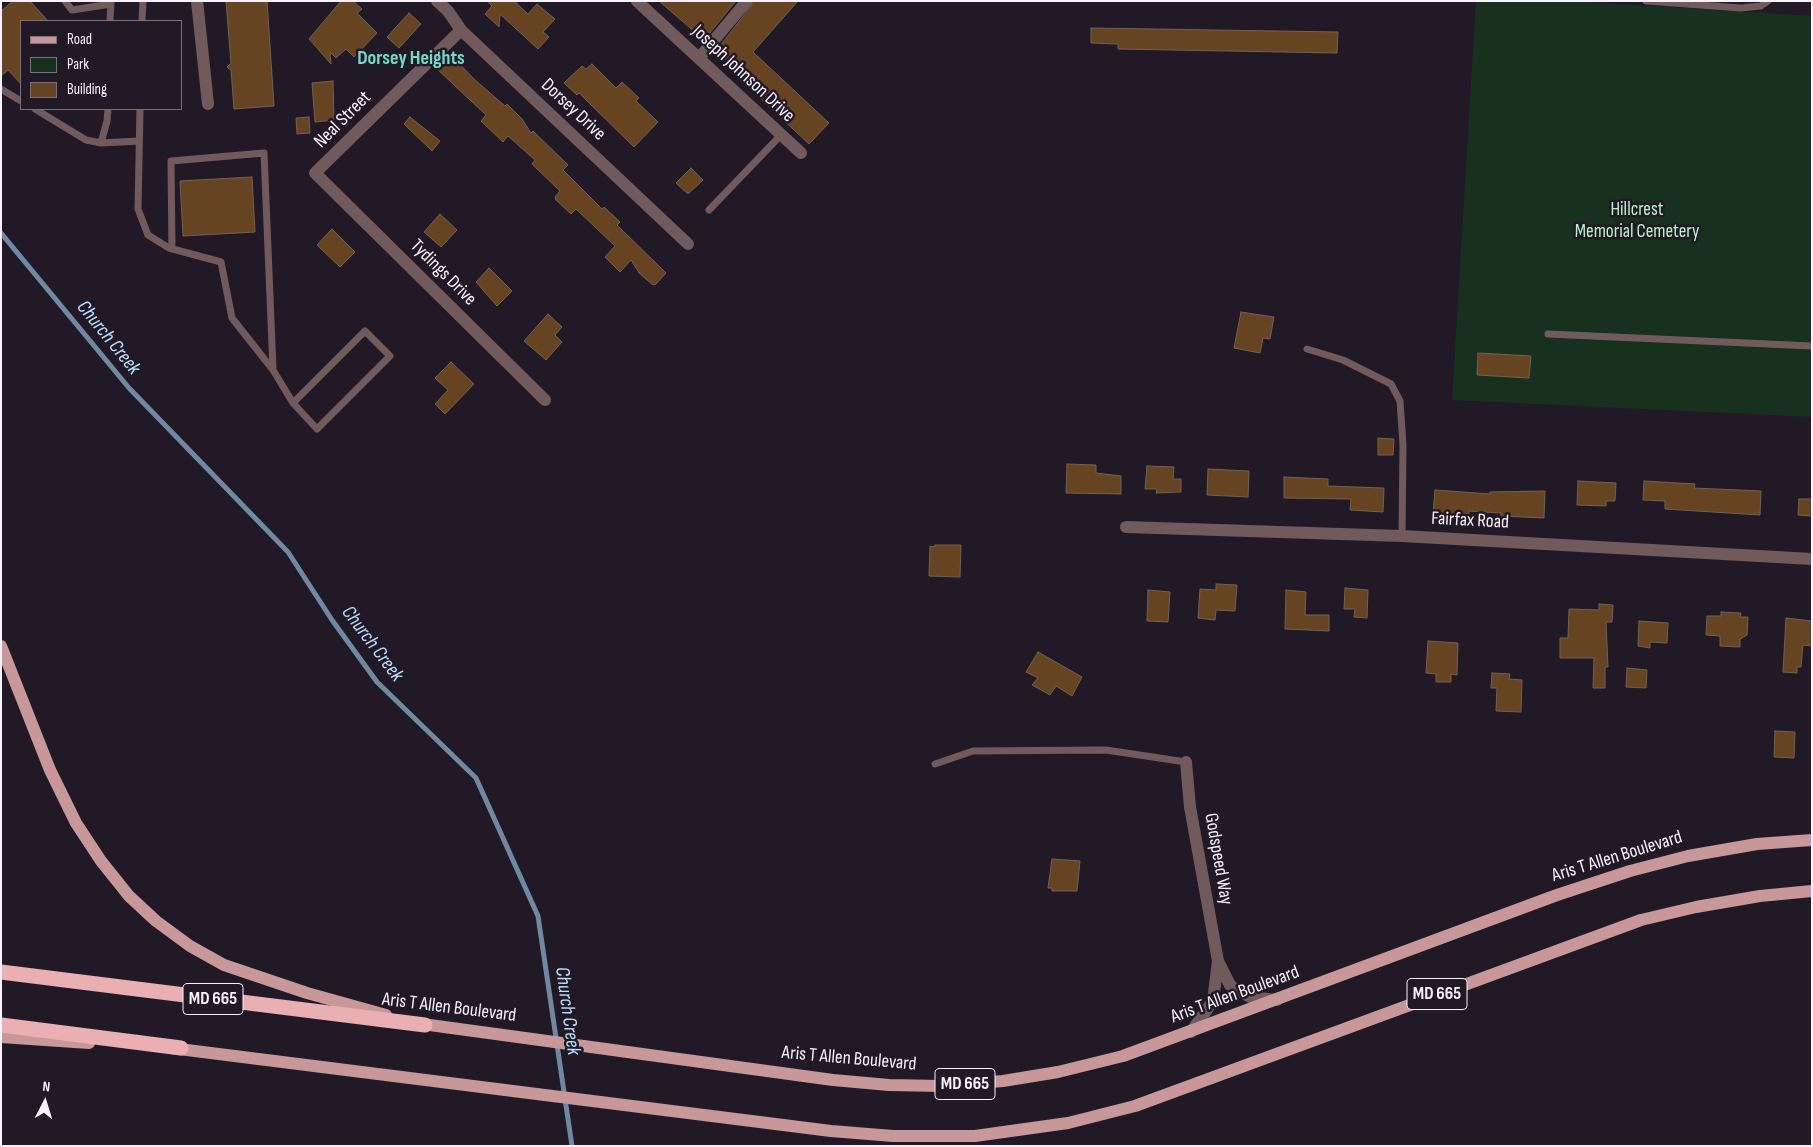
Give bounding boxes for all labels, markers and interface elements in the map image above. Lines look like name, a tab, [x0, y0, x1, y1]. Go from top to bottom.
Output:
legend	[20, 20, 182, 110]
street label: Joseph Johnson Drive	[687, 21, 799, 127]
text: Road	[67, 30, 92, 49]
district label: Dorsey Heights	[357, 47, 465, 71]
text: Park	[67, 55, 89, 74]
street label: Dorsey Drive	[536, 74, 610, 146]
text: Building	[67, 80, 107, 99]
street label: Neal Street	[310, 87, 376, 153]
park label: Hillcrest Memorial Cemetery	[1575, 199, 1699, 243]
street label: Tydings Drive	[405, 235, 481, 311]
water label: Church Creek	[71, 296, 145, 380]
street label: Fairfax Road	[1431, 508, 1509, 534]
water label: Church Creek	[336, 601, 408, 687]
street label: Godspeed Way	[1199, 811, 1237, 907]
street label: Aris T Allen Boulevard	[1549, 826, 1685, 888]
street label: Aris T Allen Boulevard	[1168, 961, 1302, 1029]
water label: Church Creek	[549, 965, 585, 1057]
road number: MD 665	[1407, 979, 1467, 1010]
road number: MD 665	[183, 984, 243, 1014]
street label: Aris T Allen Boulevard	[381, 988, 517, 1028]
street label: Aris T Allen Boulevard	[781, 1042, 917, 1076]
road number: MD 665	[935, 1068, 995, 1100]
north arrow	[20, 1077, 70, 1127]
text: N	[42, 1078, 51, 1095]

